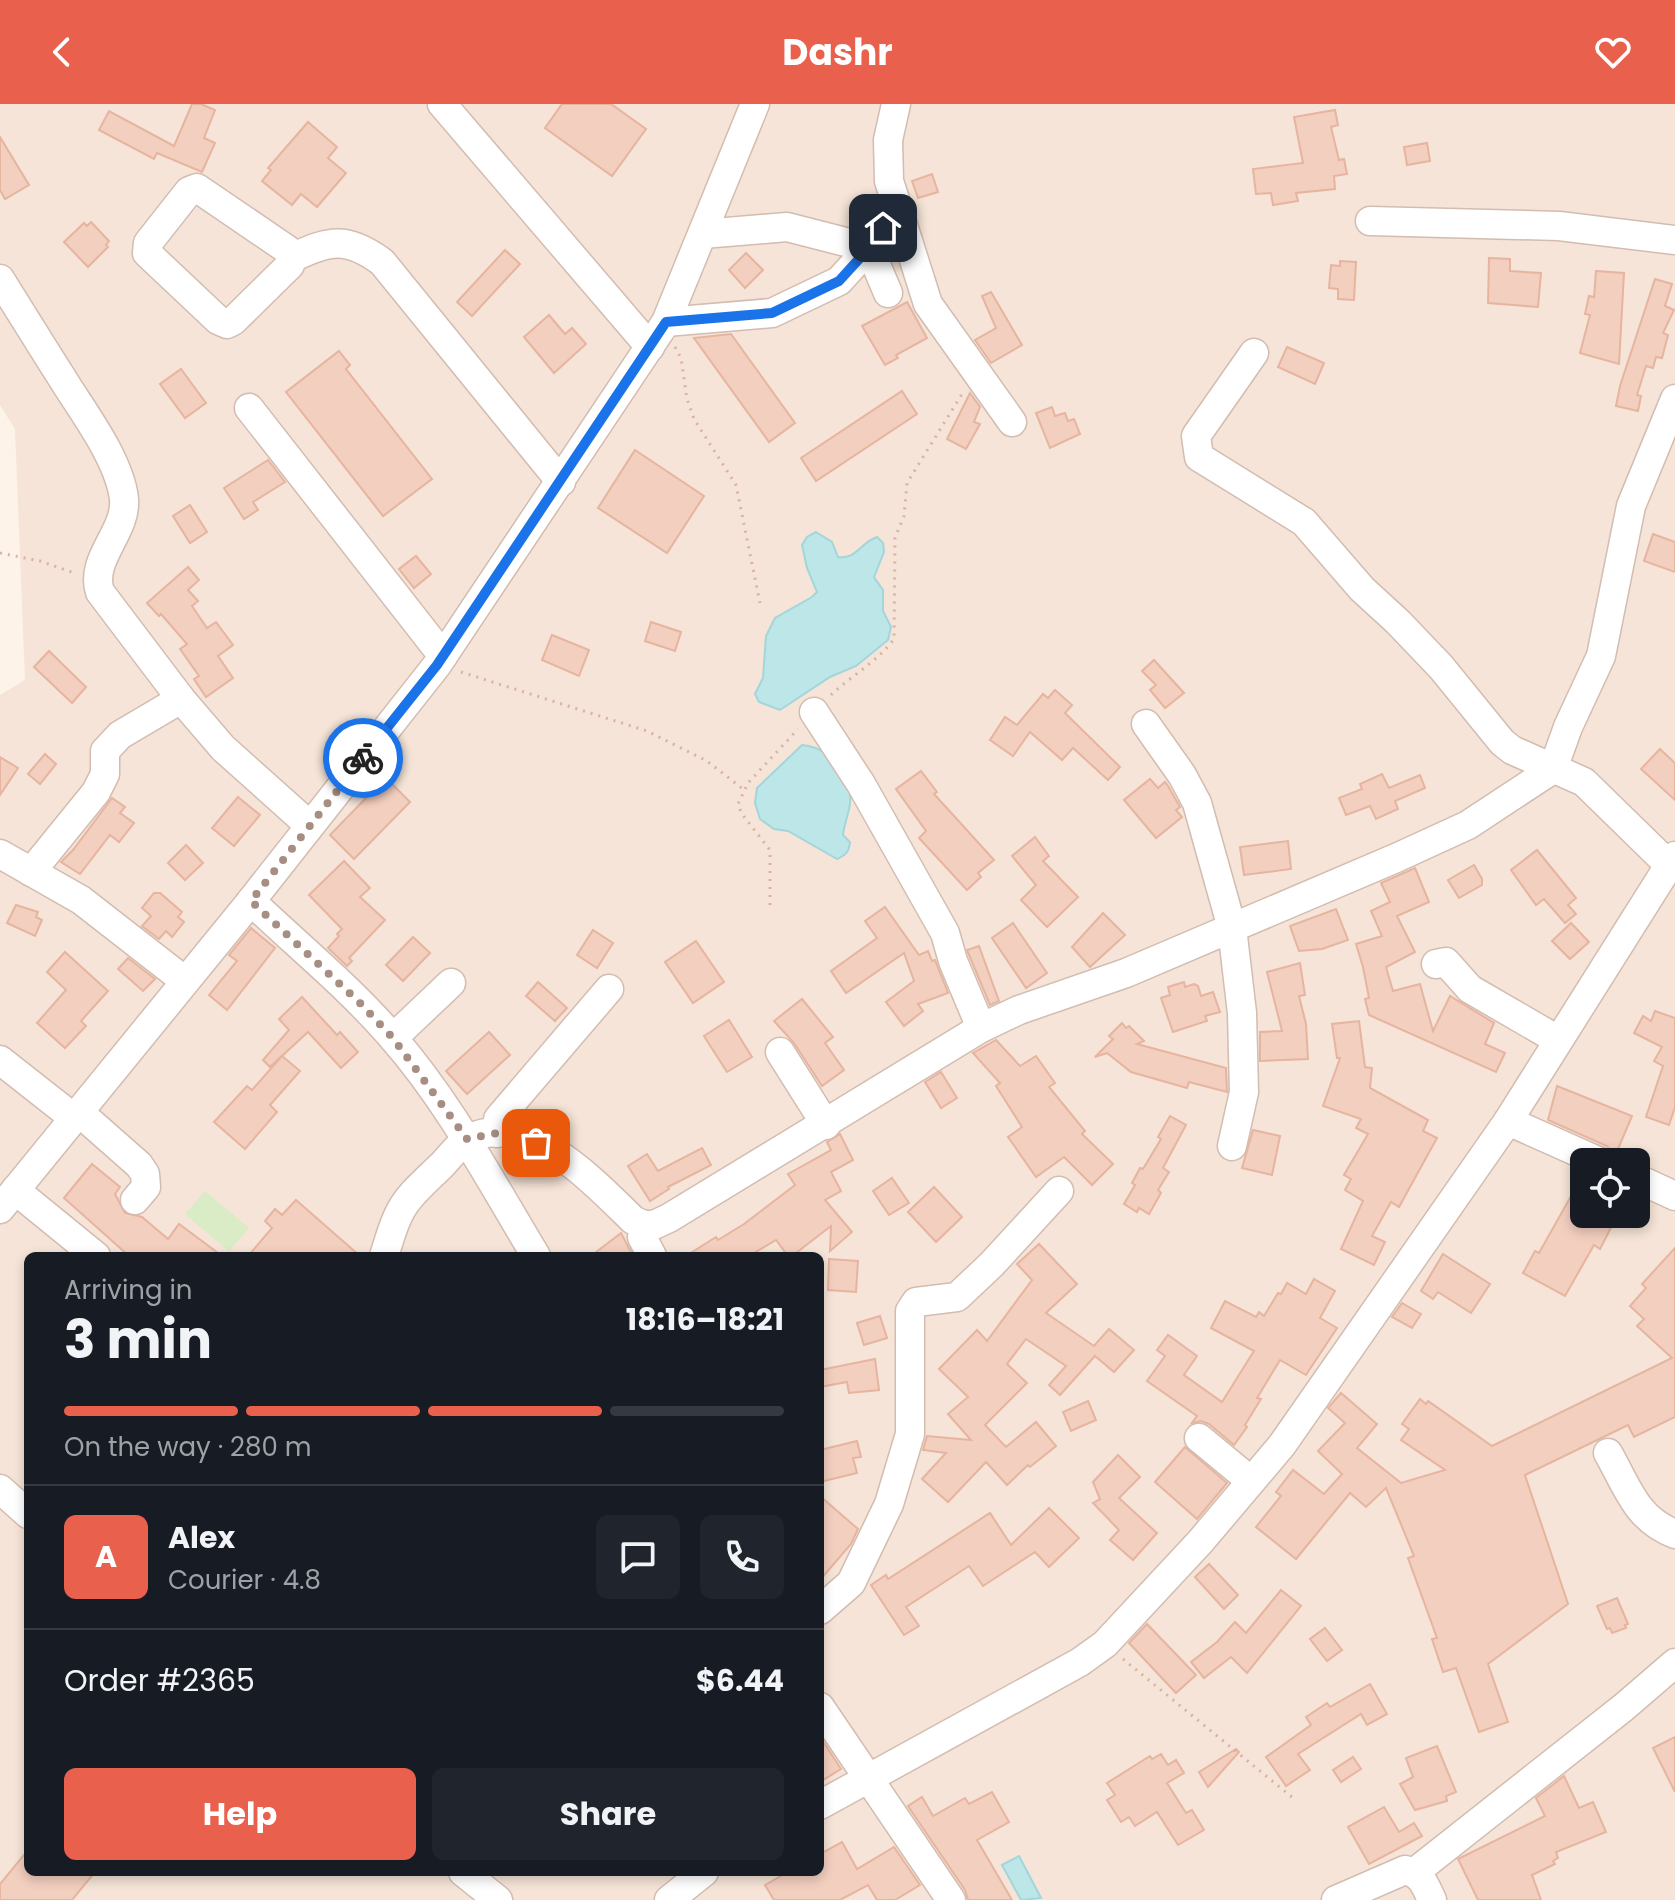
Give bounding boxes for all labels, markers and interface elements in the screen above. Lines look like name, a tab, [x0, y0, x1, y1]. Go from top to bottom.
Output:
text: Dashr	[782, 27, 893, 78]
icon: back	[40, 30, 84, 74]
icon: heart	[1591, 30, 1635, 74]
pin	[849, 194, 917, 262]
icon: home	[861, 206, 905, 250]
courier	[323, 718, 403, 798]
icon: bike	[341, 736, 385, 780]
pin	[502, 1109, 570, 1177]
icon: bag	[514, 1121, 558, 1165]
map controls	[1570, 1148, 1650, 1228]
button: locate	[1570, 1148, 1650, 1228]
text: Arriving in	[64, 1272, 193, 1308]
text: 18:16–18:21	[626, 1298, 784, 1341]
text: 3 min	[64, 1303, 212, 1376]
text: On the way · 280 m	[64, 1429, 312, 1465]
button: chat	[596, 1515, 680, 1599]
button: phone	[700, 1515, 784, 1599]
text: Alex	[168, 1516, 235, 1559]
text: A	[95, 1535, 117, 1578]
text: Courier · 4.8	[168, 1562, 321, 1598]
text: Order #2365	[64, 1659, 255, 1702]
text: $6.44	[696, 1659, 784, 1702]
button: Help	[64, 1768, 416, 1860]
button: Share	[432, 1768, 784, 1860]

